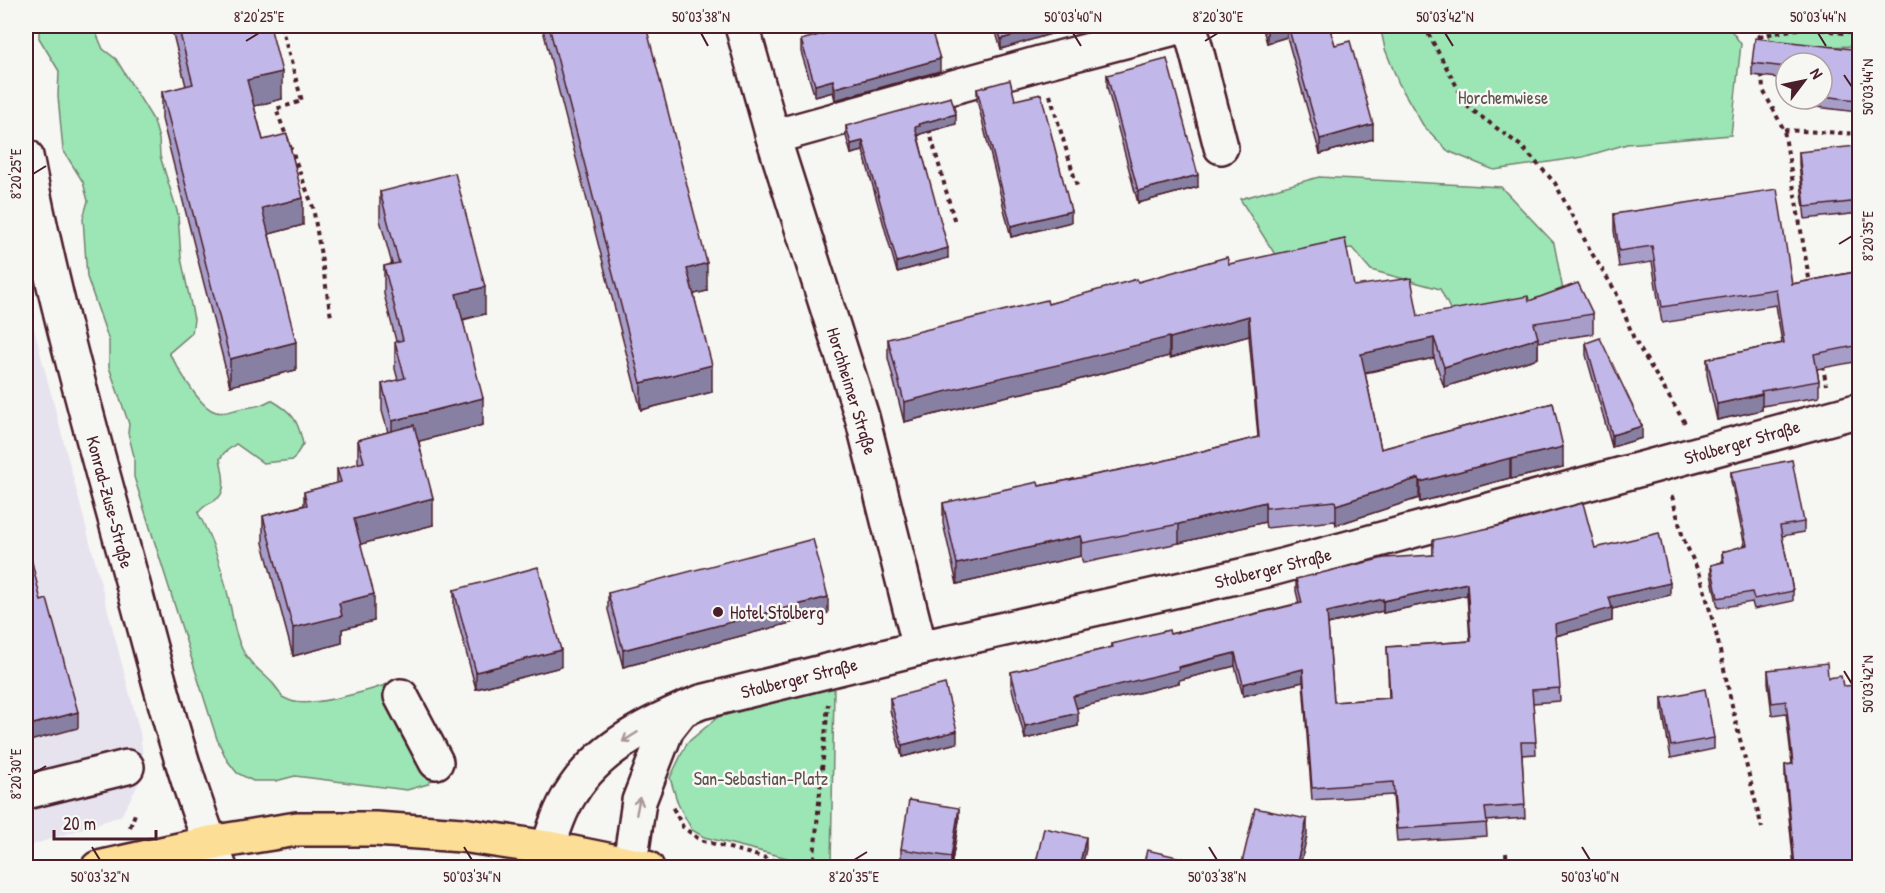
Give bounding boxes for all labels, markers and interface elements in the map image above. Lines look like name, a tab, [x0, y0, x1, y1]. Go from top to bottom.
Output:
text: 8°20'25"E	[234, 6, 285, 27]
text: 50°03'38"N	[672, 6, 730, 27]
text: 50°03'40"N	[1044, 6, 1102, 27]
text: 8°20'30"E	[1193, 6, 1244, 27]
text: 50°03'42"N	[1416, 6, 1474, 27]
text: 50°03'44"N	[1790, 6, 1846, 27]
north arrow	[1774, 51, 1834, 111]
text: 50°03'44"N	[1857, 59, 1878, 115]
text: N	[1805, 64, 1829, 83]
park label: Horchemwiese	[1458, 85, 1548, 110]
text: 8°20'25"E	[5, 148, 26, 199]
text: 8°20'35"E	[1857, 210, 1878, 261]
street label: Horchheimer Straße	[821, 324, 883, 458]
street label: Stolberger Straße	[1681, 414, 1803, 470]
street label: Konrad-Zuse-Straße	[80, 433, 140, 571]
street label: Stolberger Straße	[1212, 541, 1334, 595]
place label: Hotel Stolberg	[730, 600, 824, 625]
marker: Hotel Stolberg	[711, 605, 725, 619]
street label: Stolberger Straße	[738, 651, 860, 705]
text: 50°03'42"N	[1857, 655, 1878, 713]
one-way arrow	[622, 731, 639, 743]
text: 8°20'30"E	[5, 748, 26, 799]
park label: San-Sebastian-Platz	[694, 766, 829, 791]
one-way arrow	[633, 797, 644, 817]
scale bar	[54, 803, 156, 841]
text: 20 m	[63, 811, 96, 836]
text: 50°03'32"N	[71, 866, 129, 887]
text: 50°03'34"N	[443, 866, 501, 887]
text: 8°20'35"E	[829, 866, 880, 887]
text: 50°03'38"N	[1188, 866, 1246, 887]
text: 50°03'40"N	[1561, 866, 1619, 887]

